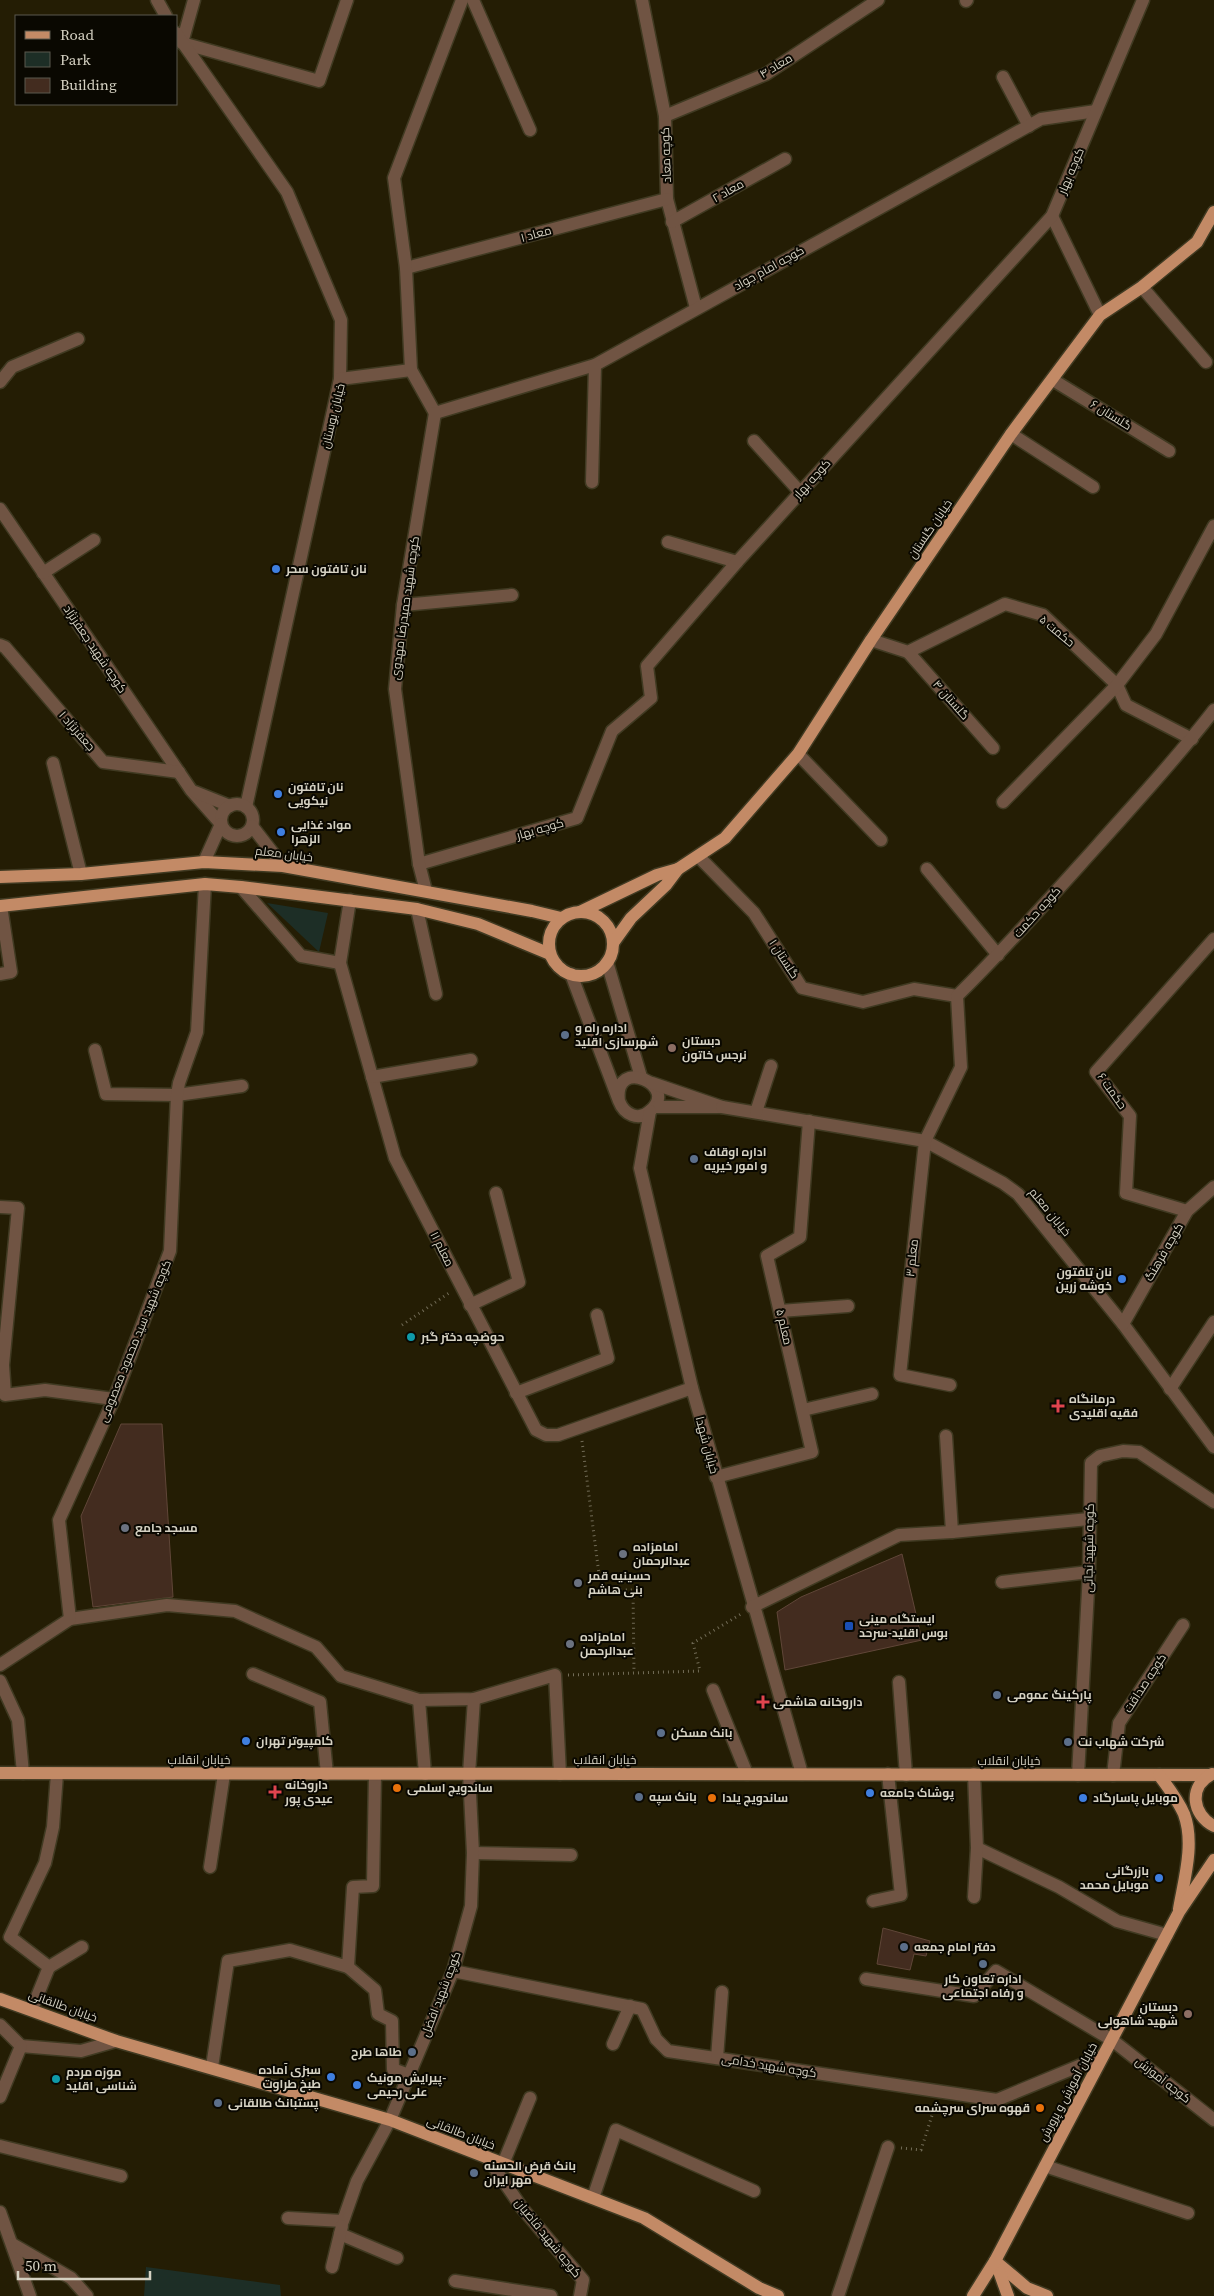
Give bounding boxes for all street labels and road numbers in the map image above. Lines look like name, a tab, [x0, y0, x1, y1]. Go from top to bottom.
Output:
street label: معاد ۴	[757, 50, 795, 82]
street label: کوچه معاد	[657, 127, 676, 183]
street label: کوچه بهار	[1054, 145, 1089, 198]
street label: معاد ۲	[709, 176, 747, 206]
street label: معاد ۱	[519, 222, 553, 246]
street label: کوچه امام جواد	[731, 242, 808, 295]
street label: خیابان بوستان	[317, 382, 349, 450]
street label: گلستان ۶	[1087, 396, 1135, 434]
street label: کوچه بهار	[789, 456, 835, 504]
street label: خیابان گلستان	[904, 496, 956, 562]
street label: کوچه شهید حمیدرضا مهدوی	[387, 535, 424, 681]
street label: کوچه شهید جعفرنژاد	[59, 602, 130, 697]
street label: حکمت ۵	[1036, 611, 1078, 651]
street label: گلستان ۴	[929, 677, 973, 723]
street label: جعفرنژاد ۱	[55, 708, 99, 754]
street label: کوچه بهار	[513, 815, 566, 845]
street label: خیابان معلم	[254, 843, 314, 865]
street label: کوچه حکمت	[1010, 883, 1065, 942]
street label: گلستان ۱	[765, 936, 803, 982]
street label: حکمت ۶	[1094, 1070, 1130, 1112]
street label: خیابان معلم	[1025, 1184, 1075, 1240]
street label: کوچه فرهنگ	[1141, 1220, 1188, 1284]
street label: معلم ۱۱	[426, 1229, 458, 1269]
street label: معلم ۳	[902, 1238, 922, 1278]
street label: کوچه شهید سید محمود معصومی	[95, 1258, 176, 1425]
street label: معلم ۵	[772, 1308, 796, 1346]
street label: خیابان شهدا	[692, 1415, 722, 1475]
street label: کوچه شهید نجاتی	[1080, 1503, 1099, 1593]
street label: کوچه صداقت	[1120, 1650, 1171, 1716]
street label: خیابان انقلاب	[168, 1752, 230, 1768]
street label: خیابان انقلاب	[574, 1752, 636, 1768]
street label: خیابان انقلاب	[978, 1753, 1040, 1769]
street label: کوچه شهید افضل	[417, 1949, 466, 2039]
street label: خیابان طالقانی	[26, 1986, 100, 2026]
street label: خیابان آموزش و پرورش	[1035, 2040, 1102, 2145]
street label: کوچه شهید خدامی	[720, 2051, 818, 2082]
street label: کوچه آموزش	[1131, 2053, 1194, 2108]
street label: خیابان طالقانی	[425, 2113, 497, 2153]
street label: کوچه شهید قاضیان	[510, 2195, 585, 2281]

